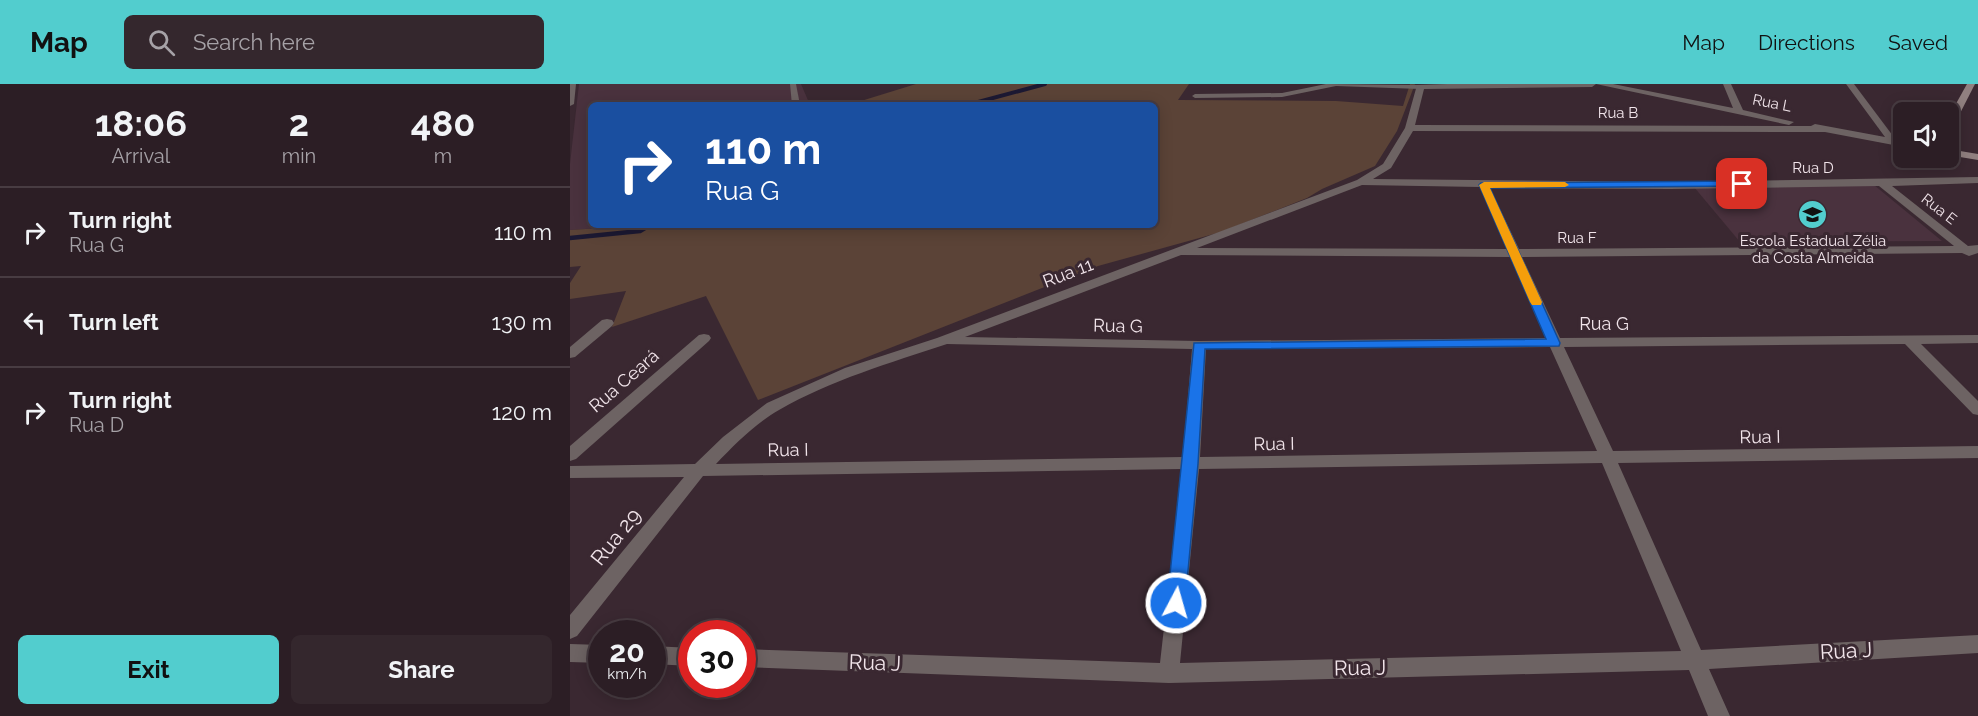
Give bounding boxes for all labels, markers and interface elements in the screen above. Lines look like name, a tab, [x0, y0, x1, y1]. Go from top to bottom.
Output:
search box	[124, 15, 544, 69]
text: Map	[30, 26, 88, 59]
icon: search	[145, 26, 178, 59]
text: Search here	[193, 29, 315, 55]
text: Map	[1682, 30, 1725, 55]
text: Directions	[1758, 30, 1855, 55]
text: Saved	[1888, 30, 1948, 55]
street label: Rua L	[1751, 90, 1793, 116]
text: 18:06	[95, 102, 187, 144]
text: 2	[289, 102, 309, 144]
text: 480	[411, 102, 475, 144]
map controls	[1893, 102, 1959, 168]
button: sound	[1893, 102, 1959, 168]
street label: Rua B	[1598, 104, 1638, 122]
text: 110 m	[705, 125, 821, 174]
icon: right	[606, 126, 684, 204]
text: Arrival	[112, 144, 170, 168]
text: min	[282, 144, 316, 168]
text: m	[434, 144, 452, 168]
pin	[1716, 158, 1767, 209]
street label: Rua D	[1792, 159, 1834, 177]
icon: arrive	[1725, 167, 1758, 200]
text: Rua G	[705, 175, 779, 206]
street label: Rua E	[1918, 190, 1960, 228]
school or university icon: Escola Estadual Zélia da Costa Almeida	[1797, 198, 1829, 230]
text: Turn right	[69, 207, 172, 233]
icon: right	[18, 216, 51, 249]
text: 110 m	[494, 219, 552, 245]
street label: Rua F	[1557, 229, 1597, 247]
place label: Escola Estadual Zélia da Costa Almeida	[1740, 232, 1886, 267]
text: Rua G	[69, 233, 124, 257]
street label: Rua 11	[1040, 253, 1096, 292]
icon: left	[18, 306, 51, 339]
text: Turn left	[69, 309, 159, 335]
text: 130 m	[492, 309, 552, 335]
street label: Rua G	[1579, 313, 1629, 334]
street label: Rua G	[1093, 315, 1143, 336]
street label: Rua Ceará	[585, 345, 663, 417]
text: Turn right	[69, 387, 172, 413]
icon: right	[18, 396, 51, 429]
text: 120 m	[492, 399, 552, 425]
text: Rua D	[69, 413, 124, 437]
street label: Rua I	[1739, 426, 1781, 447]
street label: Rua I	[1253, 433, 1295, 454]
street label: Rua I	[767, 439, 809, 460]
street label: Rua 29	[585, 503, 646, 570]
position arrow	[1144, 571, 1208, 635]
speed limit sign: 30	[678, 620, 756, 698]
text: 20	[609, 634, 645, 669]
button: Exit	[18, 635, 279, 704]
button: Share	[291, 635, 552, 704]
street label: Rua J	[1819, 637, 1873, 664]
street label: Rua J	[848, 649, 902, 676]
street label: Rua J	[1334, 655, 1386, 680]
text: km/h	[607, 665, 647, 683]

